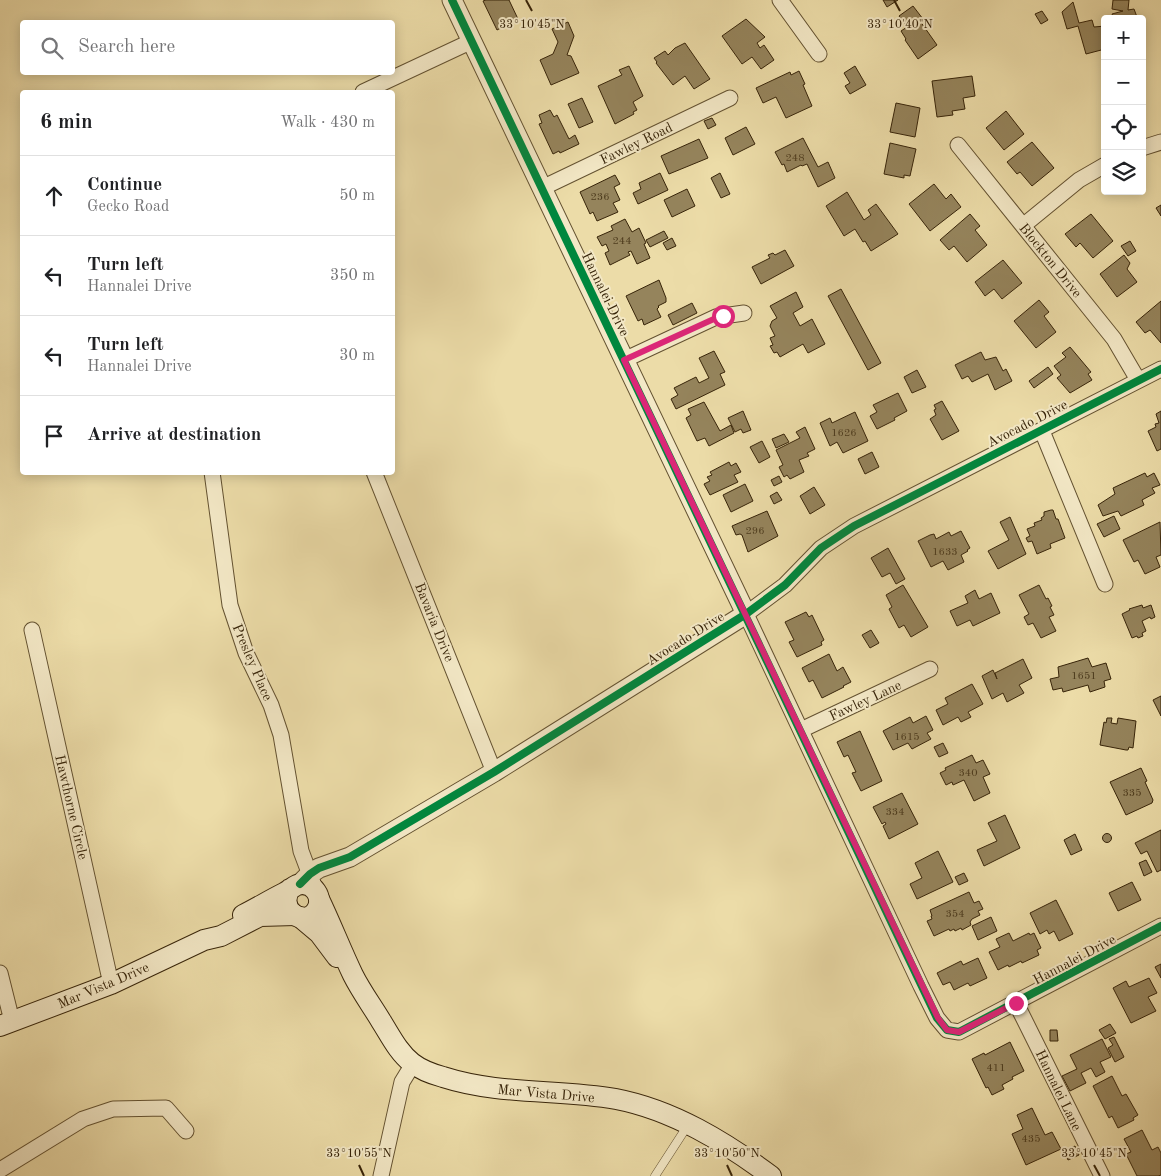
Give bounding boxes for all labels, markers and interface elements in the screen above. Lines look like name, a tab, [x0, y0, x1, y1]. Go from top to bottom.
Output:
map controls	[1101, 15, 1146, 195]
button: +	[1101, 15, 1146, 60]
text: 33°10'45"N	[499, 18, 565, 31]
text: 33°10'40"N	[867, 19, 933, 31]
search box	[20, 20, 395, 75]
icon: search	[38, 34, 66, 62]
text: Search here	[78, 38, 175, 57]
button: −	[1101, 60, 1146, 105]
button: locate	[1101, 105, 1146, 150]
text: 6 min	[40, 112, 93, 133]
text: Walk · 430 m	[280, 115, 375, 131]
street label: Fawley Road	[598, 120, 675, 167]
button: layers	[1101, 150, 1146, 195]
house number: 248	[785, 153, 805, 164]
text: Continue	[87, 176, 162, 195]
icon: ahead	[40, 182, 68, 210]
text: 50 m	[339, 188, 375, 204]
house number: 236	[590, 192, 610, 203]
text: Gecko Road	[87, 199, 169, 215]
street label: Blockton Drive	[1016, 221, 1084, 300]
house number: 244	[612, 236, 632, 247]
street label: Hannalei Drive	[579, 250, 631, 339]
text: Turn left	[87, 256, 164, 275]
icon: left	[40, 262, 68, 290]
text: 350 m	[330, 268, 375, 284]
text: Hannalei Drive	[87, 279, 192, 295]
route start	[712, 305, 735, 328]
text: Turn left	[87, 336, 164, 355]
icon: left	[40, 342, 68, 370]
text: 30 m	[339, 348, 375, 364]
text: Hannalei Drive	[87, 359, 192, 375]
street label: Avocado Drive	[985, 398, 1070, 450]
icon: arrive	[40, 422, 68, 450]
text: Arrive at destination	[87, 426, 261, 445]
house number: 1626	[831, 428, 857, 439]
house number: 296	[745, 526, 765, 537]
house number: 1633	[932, 547, 958, 558]
street label: Bavaria Drive	[412, 581, 456, 664]
street label: Avocado Drive	[644, 610, 727, 668]
street label: Presley Place	[230, 622, 275, 703]
house number: 1651	[1071, 671, 1097, 682]
street label: Fawley Lane	[827, 678, 904, 724]
house number: 1615	[894, 732, 920, 743]
street label: Hawthorne Circle	[52, 754, 90, 861]
house number: 340	[958, 768, 978, 779]
house number: 335	[1122, 788, 1142, 799]
house number: 334	[885, 807, 905, 818]
house number: 354	[945, 909, 965, 920]
street label: Hannalei Drive	[1031, 932, 1118, 988]
street label: Mar Vista Drive	[56, 960, 151, 1011]
route end	[1005, 992, 1028, 1015]
street label: Hannalei Lane	[1032, 1048, 1084, 1133]
house number: 411	[986, 1063, 1006, 1074]
street label: Mar Vista Drive	[497, 1083, 595, 1105]
house number: 435	[1021, 1134, 1041, 1145]
text: 33°10'55"N	[326, 1147, 392, 1160]
text: 33°10'50"N	[694, 1147, 760, 1160]
text: 33°10'45"N	[1061, 1147, 1127, 1160]

